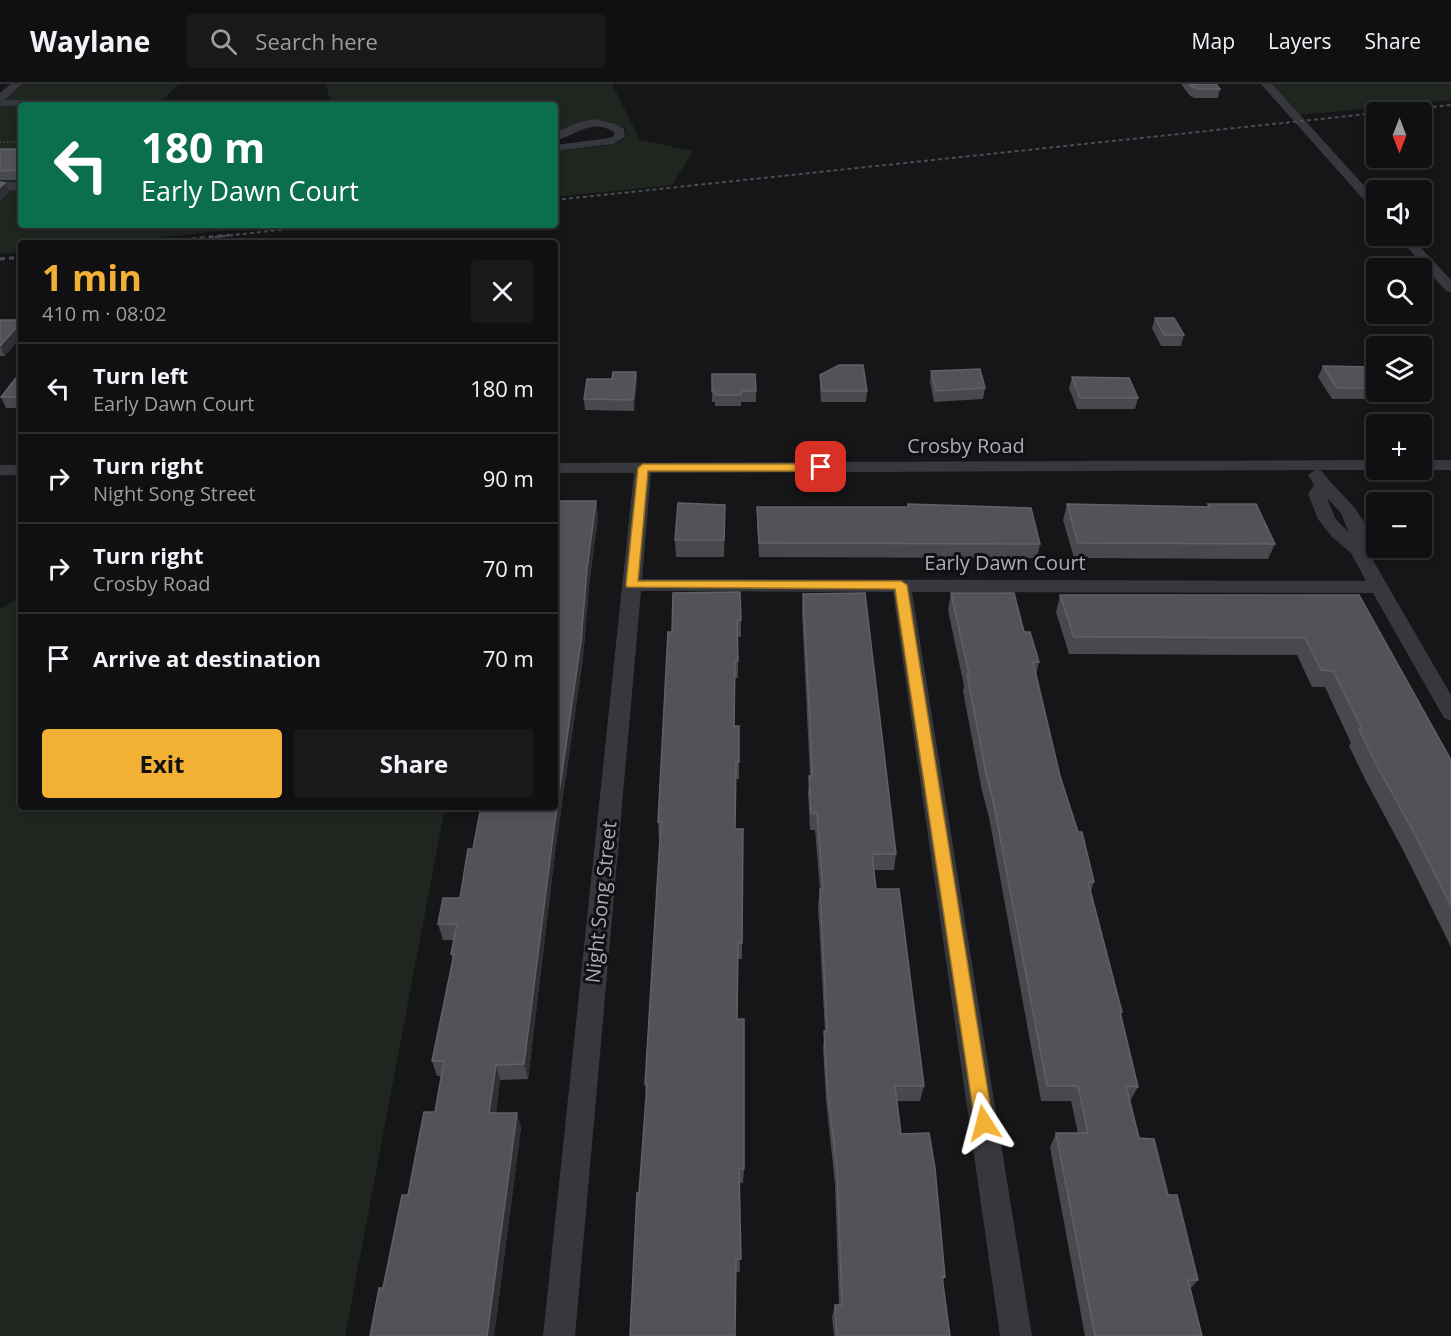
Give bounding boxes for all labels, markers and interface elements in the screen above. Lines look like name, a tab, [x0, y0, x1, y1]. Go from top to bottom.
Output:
search box	[186, 14, 606, 68]
text: Waylane	[30, 22, 150, 60]
icon: search	[207, 25, 240, 58]
text: Search here	[255, 26, 378, 56]
text: Map	[1192, 27, 1235, 55]
text: Layers	[1268, 27, 1332, 55]
text: Share	[1365, 27, 1421, 55]
north arrow	[1366, 102, 1432, 168]
map controls	[1366, 102, 1432, 558]
text: 180 m	[141, 118, 265, 175]
icon: left	[42, 126, 120, 204]
text: Early Dawn Court	[141, 172, 359, 209]
button: sound	[1366, 180, 1432, 246]
text: 1 min	[42, 253, 142, 302]
button: search	[1366, 258, 1432, 324]
button: close	[471, 260, 534, 323]
text: 410 m · 08:02	[42, 300, 167, 327]
button: layers	[1366, 336, 1432, 402]
text: Turn left	[93, 360, 188, 390]
icon: left	[42, 372, 75, 405]
text: 180 m	[470, 373, 534, 403]
text: Early Dawn Court	[93, 390, 254, 417]
button: +	[1366, 414, 1432, 480]
street label: Crosby Road	[907, 432, 1025, 459]
pin	[795, 441, 846, 492]
text: Turn right	[93, 450, 204, 480]
icon: arrive	[804, 450, 837, 483]
icon: right	[42, 462, 75, 495]
text: 90 m	[483, 463, 534, 493]
text: Night Song Street	[93, 480, 256, 507]
button: −	[1366, 492, 1432, 558]
text: Turn right	[93, 540, 204, 570]
street label: Early Dawn Court	[924, 549, 1086, 576]
icon: right	[42, 552, 75, 585]
text: 70 m	[483, 553, 534, 583]
text: Crosby Road	[93, 570, 211, 597]
icon: arrive	[42, 642, 75, 675]
text: Arrive at destination	[93, 643, 321, 673]
text: 70 m	[483, 643, 534, 673]
button: Exit	[42, 729, 282, 798]
button: Share	[294, 729, 534, 798]
street label: Night Song Street	[579, 820, 622, 984]
position arrow	[952, 1091, 1016, 1155]

